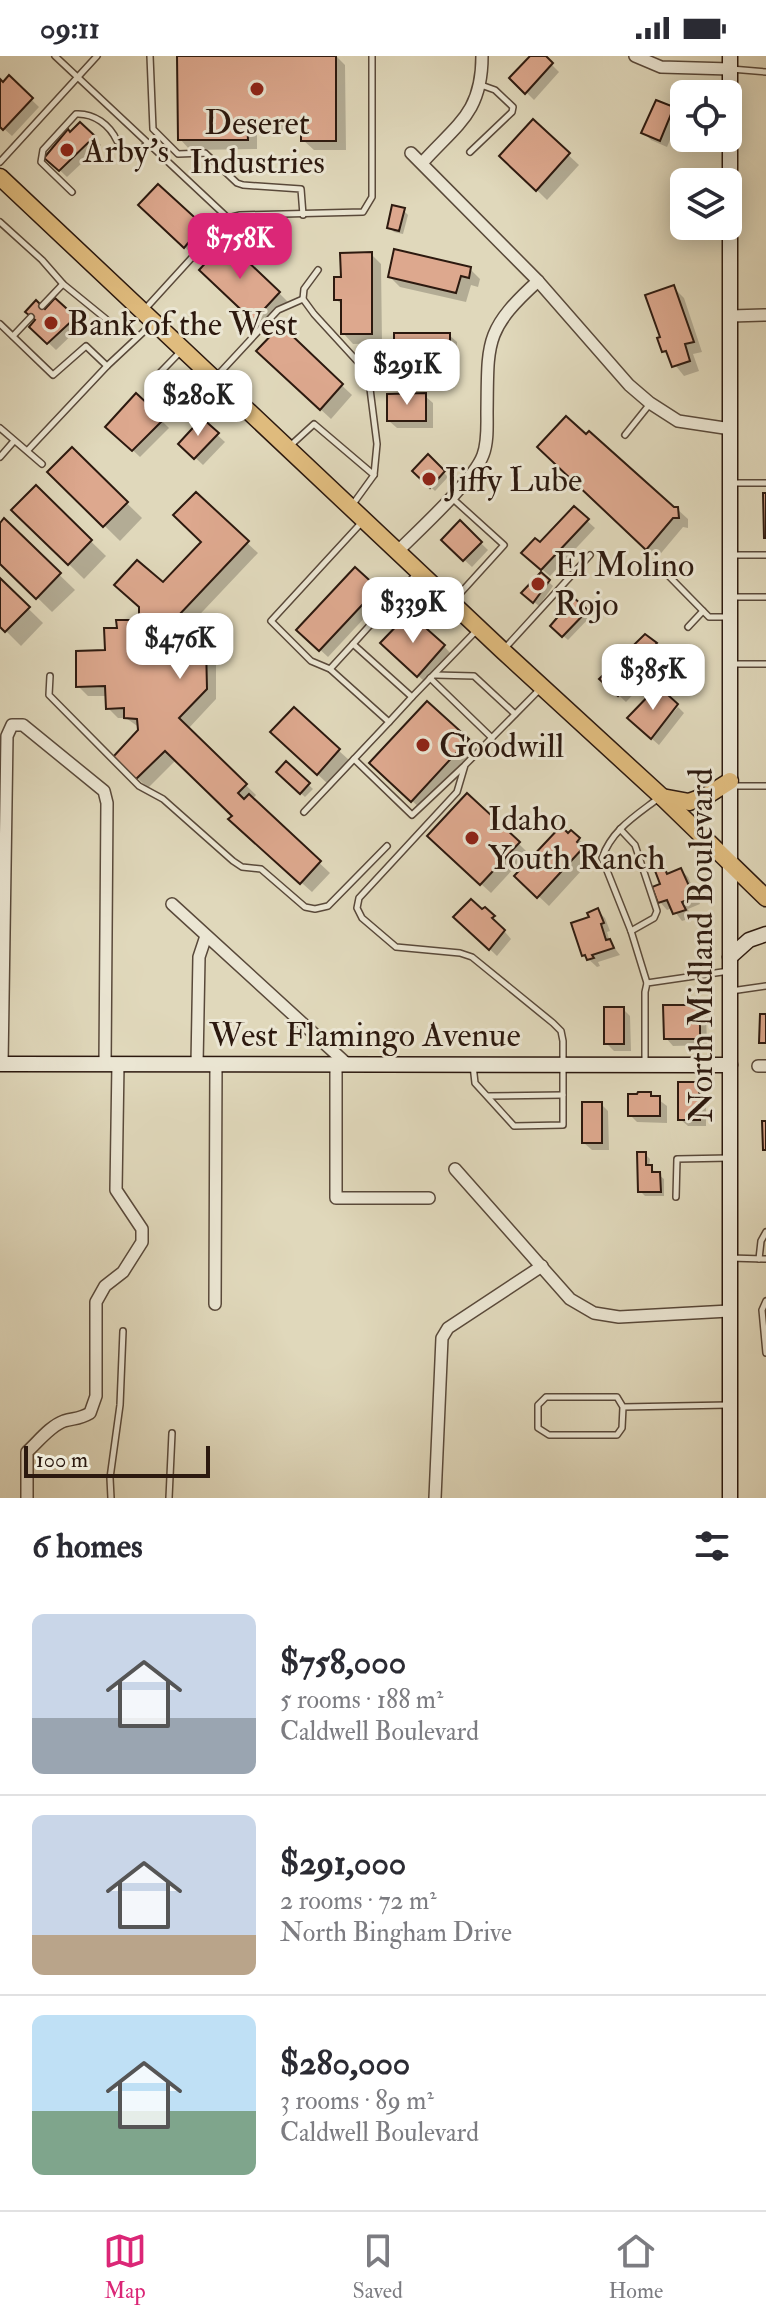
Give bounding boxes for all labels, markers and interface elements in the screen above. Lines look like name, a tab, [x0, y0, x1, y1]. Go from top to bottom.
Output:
text: 09:11	[40, 10, 100, 47]
marker: Deseret Industries	[248, 80, 266, 98]
map controls	[670, 80, 742, 240]
button: locate	[670, 80, 742, 152]
place label: Deseret Industries	[189, 102, 325, 184]
place label: Arby's	[82, 130, 169, 173]
marker: Arby's	[58, 141, 76, 159]
button: layers	[670, 168, 742, 240]
pin: $758K	[184, 213, 296, 281]
text: $758K	[206, 223, 274, 255]
place label: Bank of the West	[67, 303, 297, 346]
marker: Bank of the West	[42, 314, 60, 332]
pin: $291K	[351, 339, 463, 407]
text: $291K	[373, 349, 441, 381]
pin: $280K	[142, 370, 254, 438]
text: $280K	[162, 380, 234, 412]
place label: Jiffy Lube	[444, 459, 582, 502]
marker: Jiffy Lube	[420, 470, 438, 488]
place label: El Molino Rojo	[554, 544, 694, 626]
marker: El Molino Rojo	[529, 575, 547, 593]
pin: $339K	[357, 577, 469, 645]
text: $339K	[380, 587, 446, 619]
pin: $476K	[124, 613, 236, 681]
text: $476K	[144, 623, 216, 655]
pin: $385K	[597, 644, 709, 712]
text: $385K	[620, 654, 686, 686]
place label: Goodwill	[439, 725, 565, 768]
marker: Goodwill	[414, 736, 432, 754]
street label: North Midland Boulevard	[680, 768, 723, 1122]
place label: Idaho Youth Ranch	[488, 798, 665, 880]
marker: Idaho Youth Ranch	[463, 829, 481, 847]
street label: West Flamingo Avenue	[208, 1014, 521, 1057]
scale bar	[24, 1442, 210, 1478]
text: 100 m	[36, 1446, 88, 1474]
icon: filters	[690, 1524, 734, 1568]
text: 6 homes	[32, 1525, 143, 1568]
text: $758,000	[280, 1641, 406, 1684]
icon: home	[96, 1646, 192, 1742]
text: 5 rooms · 188 m²	[280, 1684, 443, 1716]
text: Caldwell Boulevard	[280, 1716, 479, 1748]
text: $291,000	[280, 1842, 406, 1885]
icon: home	[96, 1847, 192, 1943]
text: 2 rooms · 72 m²	[280, 1885, 437, 1917]
text: North Bingham Drive	[280, 1917, 512, 1949]
text: $280,000	[280, 2042, 410, 2085]
icon: home	[96, 2047, 192, 2143]
text: 3 rooms · 89 m²	[280, 2085, 434, 2117]
text: Caldwell Boulevard	[280, 2117, 479, 2149]
tab: Map	[103, 2229, 147, 2305]
tab: Saved	[353, 2229, 403, 2305]
tab: Home	[609, 2229, 663, 2305]

